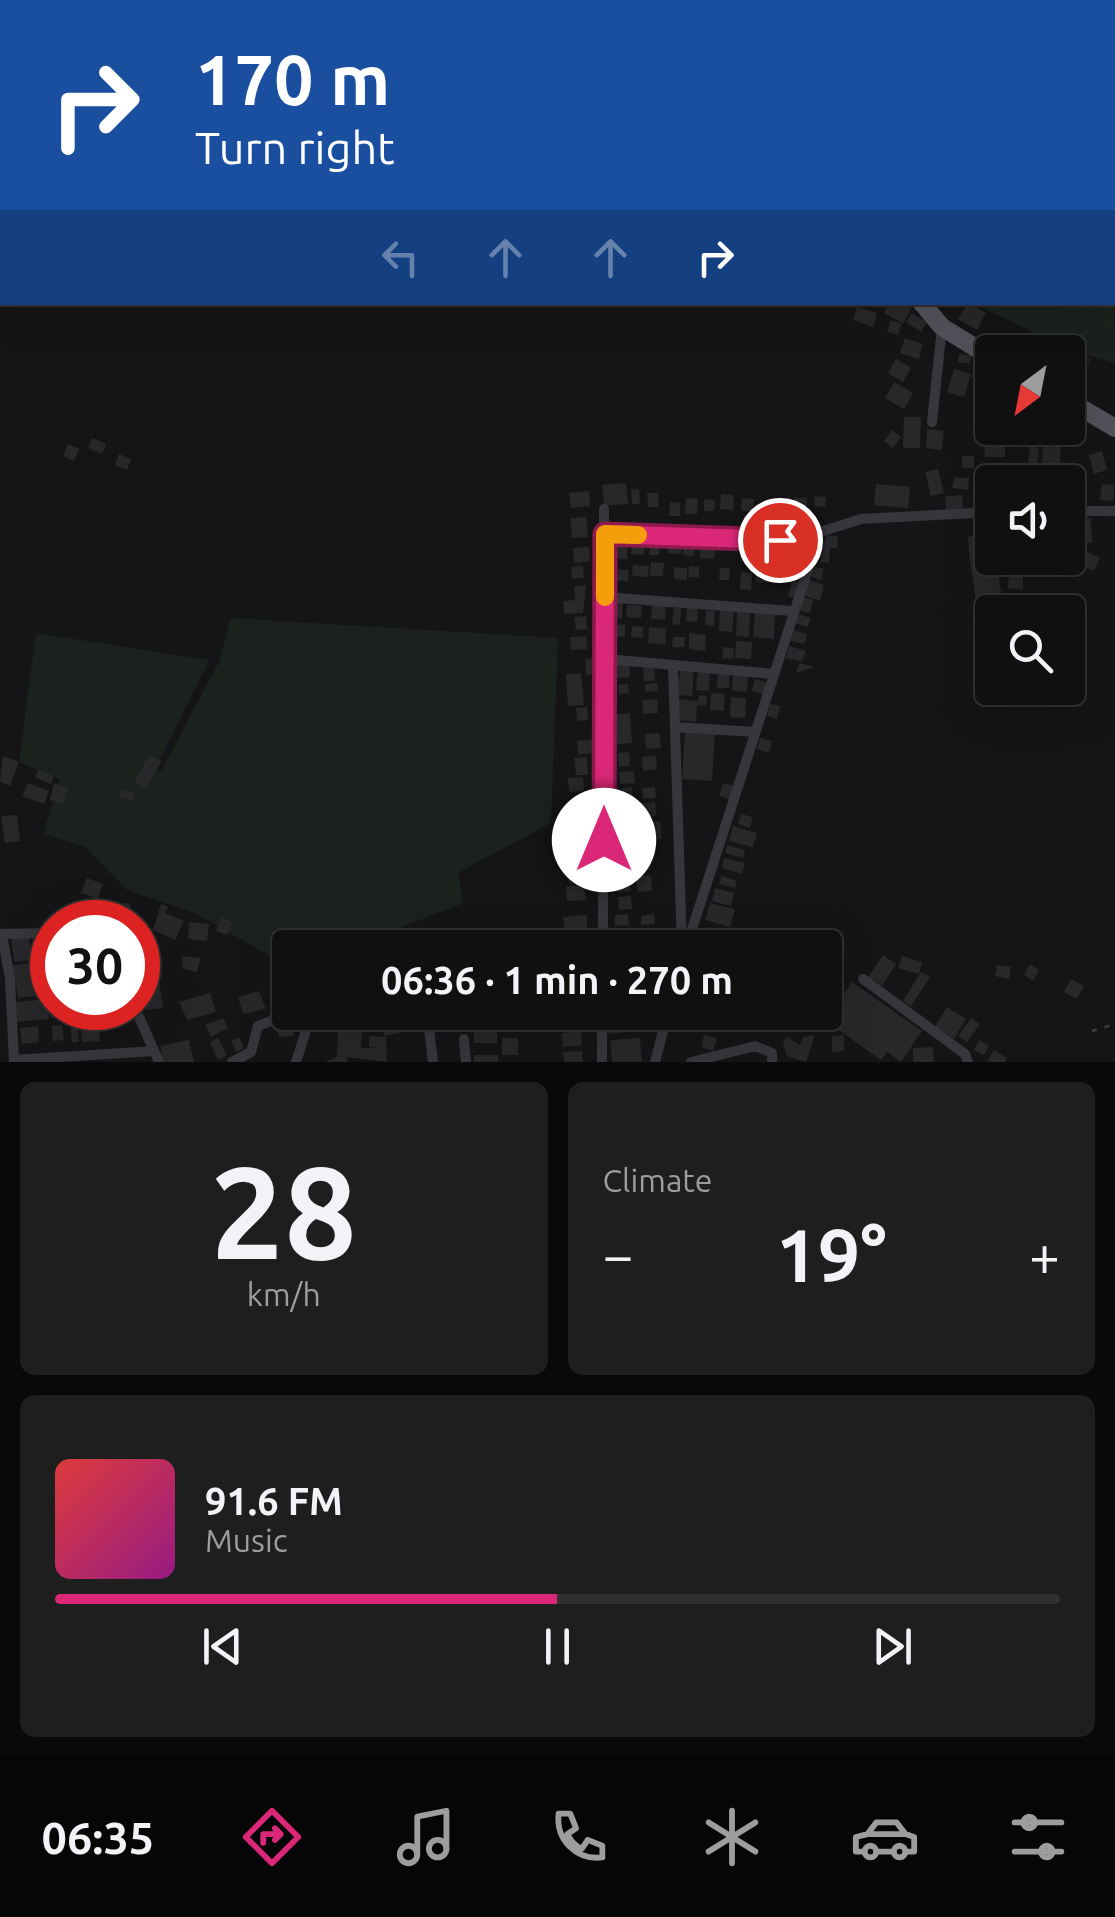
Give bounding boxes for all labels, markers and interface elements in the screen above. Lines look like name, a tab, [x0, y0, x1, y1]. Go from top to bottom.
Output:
icon: right	[30, 40, 160, 170]
text: 170 m	[195, 40, 390, 118]
text: Turn right	[195, 122, 395, 173]
icon: left	[373, 230, 428, 285]
icon: ahead	[478, 230, 533, 285]
icon: ahead	[583, 230, 638, 285]
icon: right	[688, 230, 743, 285]
north arrow	[975, 335, 1085, 445]
map controls	[975, 335, 1085, 705]
button: sound	[975, 465, 1085, 575]
pin	[738, 498, 823, 583]
icon: arrive	[753, 513, 808, 568]
button: search	[975, 595, 1085, 705]
position arrow	[552, 788, 656, 892]
speed limit sign: 30	[30, 900, 160, 1030]
text: 06:36 · 1 min · 270 m	[381, 959, 733, 1001]
text: 28	[210, 1138, 357, 1284]
text: Climate	[603, 1162, 713, 1198]
text: 19°	[776, 1212, 887, 1296]
text: −	[603, 1224, 634, 1285]
text: +	[1029, 1224, 1060, 1285]
text: km/h	[247, 1276, 321, 1312]
text: 91.6 FM	[205, 1480, 343, 1522]
text: Music	[205, 1522, 288, 1558]
icon: previous	[195, 1619, 250, 1674]
icon: pause	[530, 1619, 585, 1674]
icon: next	[865, 1619, 920, 1674]
icon: directions	[237, 1802, 307, 1872]
icon: music	[391, 1802, 461, 1872]
icon: phone	[544, 1802, 614, 1872]
icon: climate	[697, 1802, 767, 1872]
icon: car	[850, 1802, 920, 1872]
icon: filters	[1003, 1802, 1073, 1872]
text: 06:35	[42, 1812, 154, 1863]

